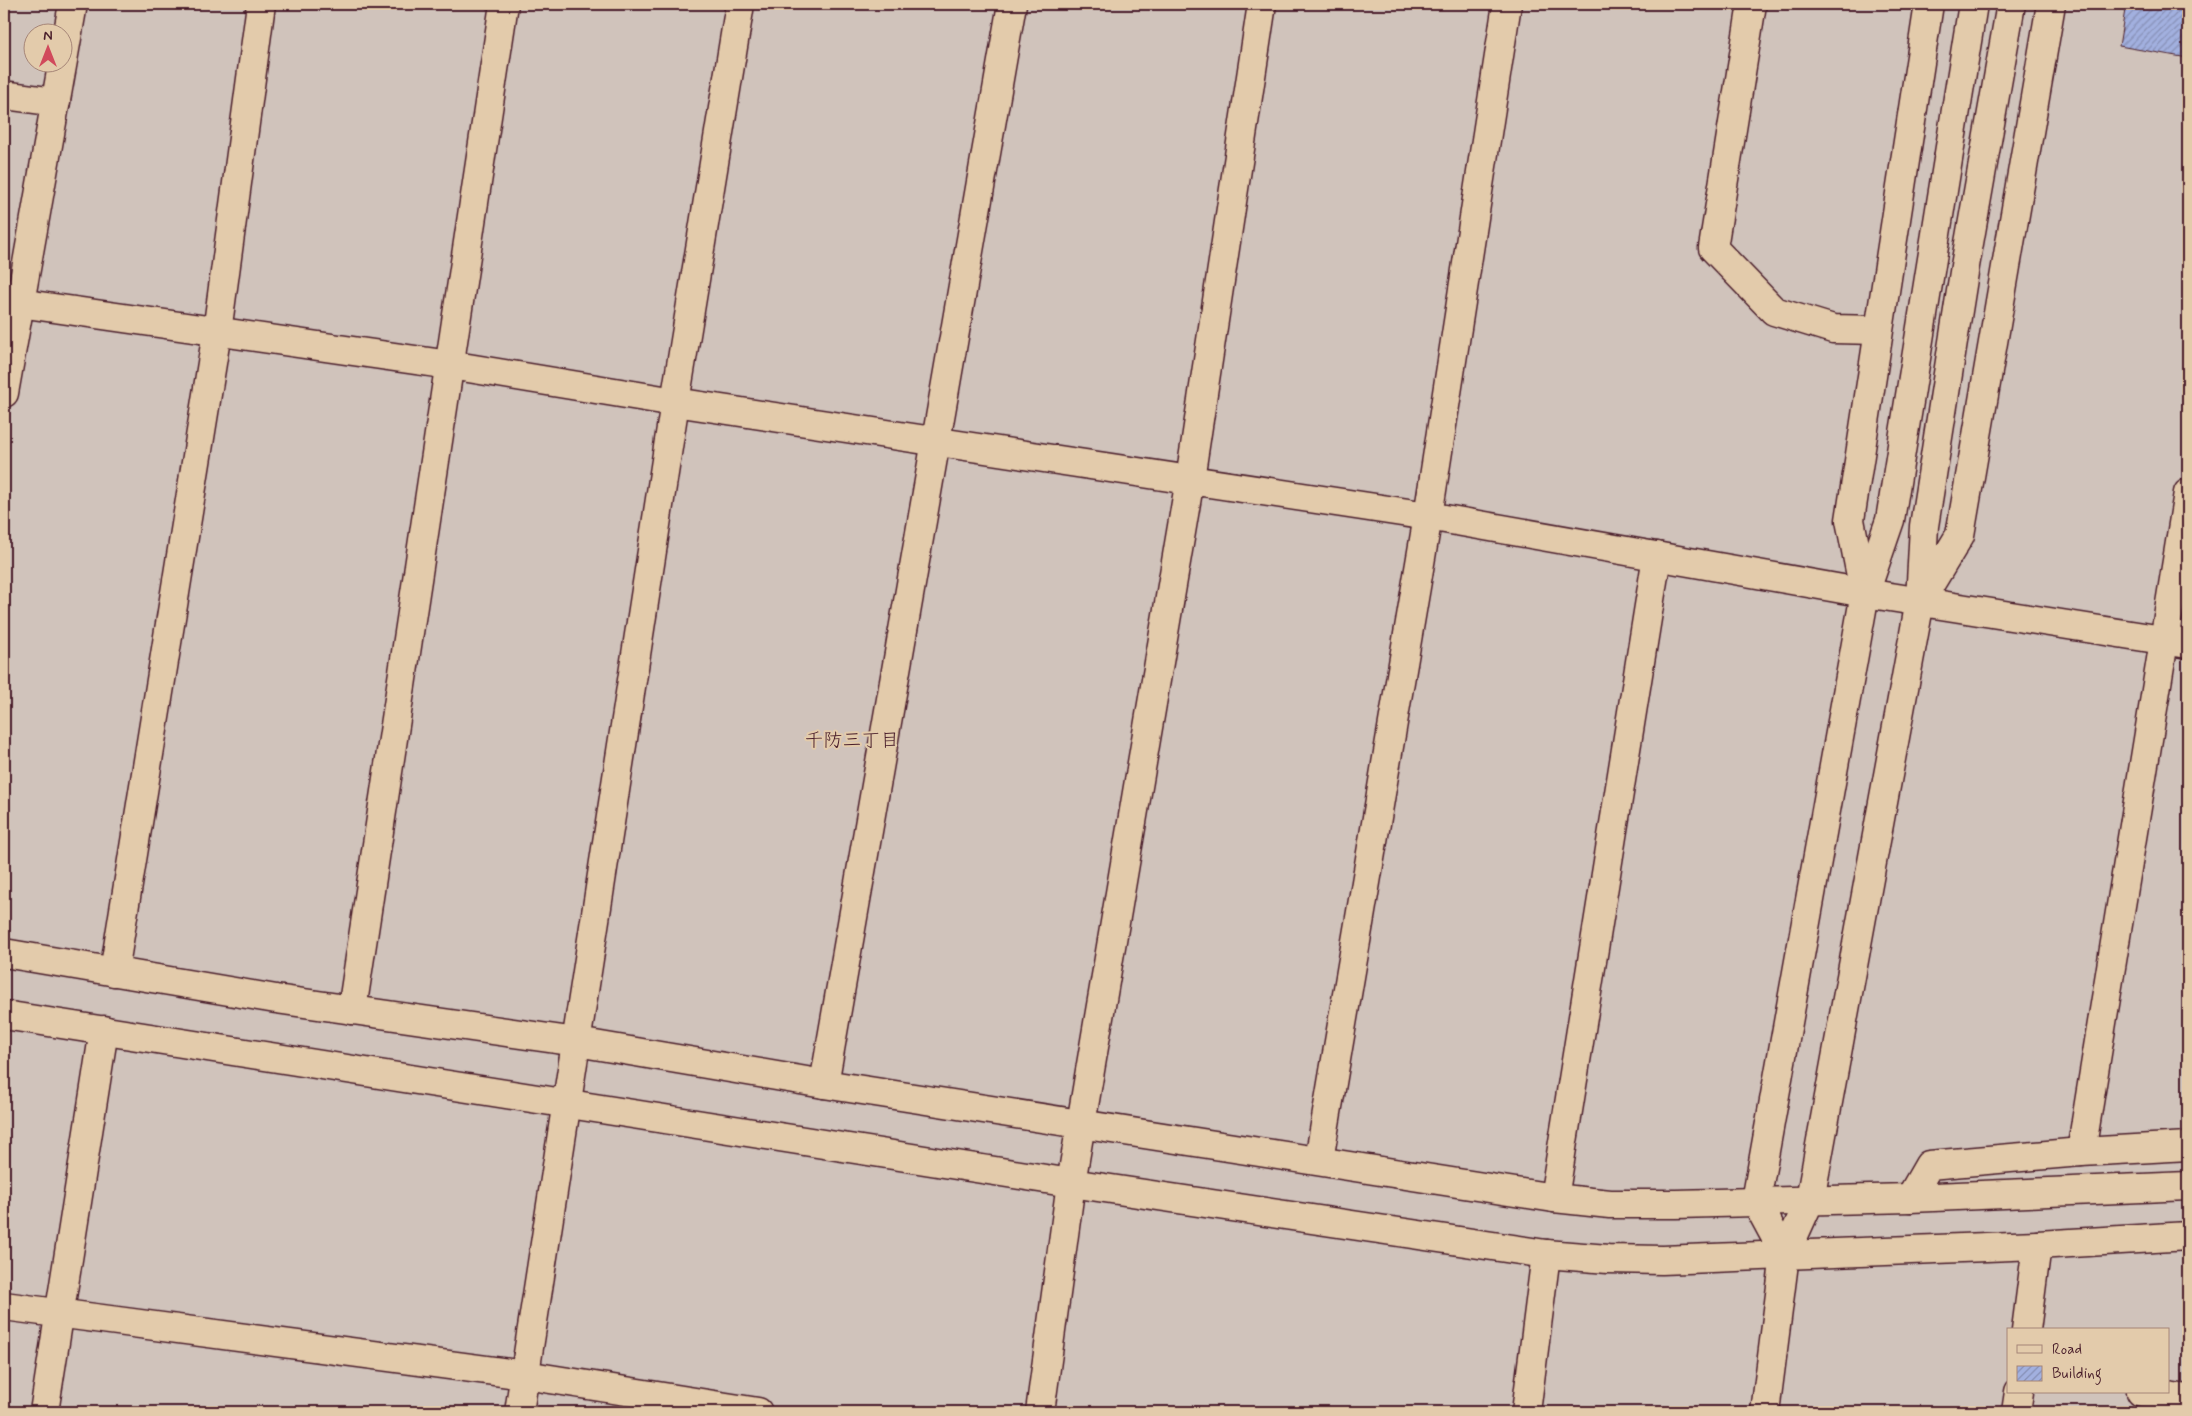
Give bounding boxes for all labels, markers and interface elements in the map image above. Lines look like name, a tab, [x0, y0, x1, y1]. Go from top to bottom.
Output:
north arrow	[22, 22, 72, 72]
text: N	[43, 27, 53, 45]
district label: 千防三丁目	[804, 728, 900, 753]
legend	[2007, 1328, 2170, 1394]
text: Road	[2052, 1340, 2082, 1360]
text: Building	[2052, 1364, 2102, 1385]

